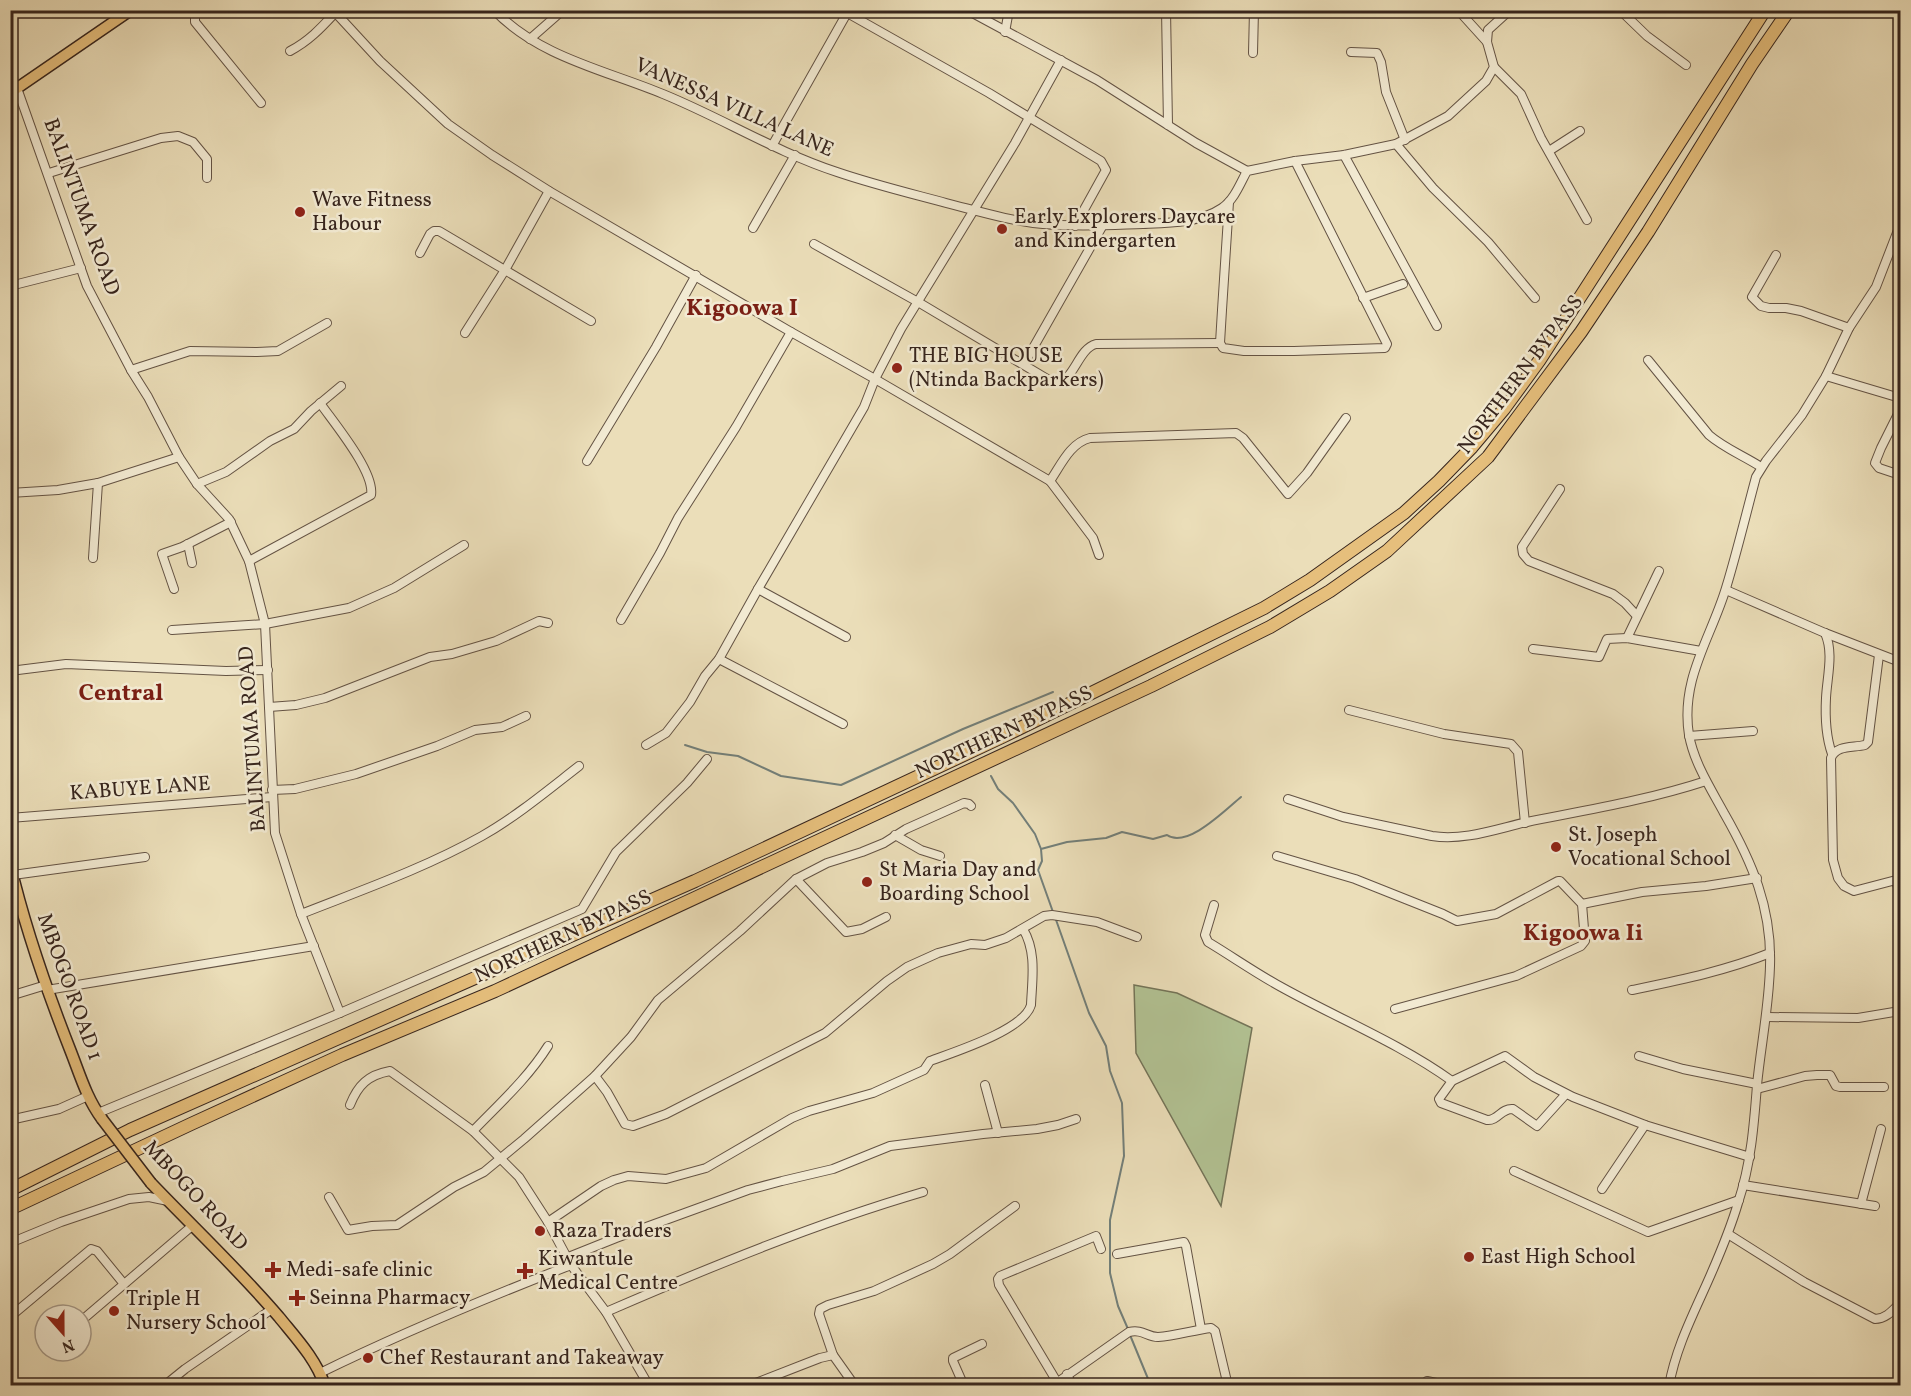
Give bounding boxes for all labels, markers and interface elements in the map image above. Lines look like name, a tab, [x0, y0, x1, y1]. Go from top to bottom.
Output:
street label: VANESSA VILLA LANE	[630, 51, 838, 165]
street label: BALINTUMA ROAD	[35, 114, 127, 300]
place label: Wave Fitness Habour	[312, 186, 432, 239]
place label: Early Explorers Daycare and Kindergarten	[1014, 203, 1236, 256]
marker: Wave Fitness Habour	[293, 205, 307, 219]
marker: Early Explorers Daycare and Kindergarten	[995, 222, 1009, 236]
street label: NORTHERN BYPASS	[1451, 289, 1591, 461]
district label: Kigoowa I	[686, 292, 798, 326]
place label: THE BIG HOUSE (Ntinda Backparkers)	[909, 342, 1104, 395]
marker: THE BIG HOUSE (Ntinda Backparkers)	[890, 361, 904, 375]
street label: BALINTUMA ROAD	[232, 645, 274, 833]
district label: Central	[78, 677, 164, 711]
street label: NORTHERN BYPASS	[910, 679, 1098, 787]
street label: KABUYE LANE	[69, 770, 211, 808]
place label: St. Joseph Vocational School	[1568, 821, 1731, 874]
marker: St. Joseph Vocational School	[1549, 840, 1563, 854]
place label: St Maria Day and Boarding School	[879, 856, 1037, 909]
marker: St Maria Day and Boarding School	[860, 875, 874, 889]
street label: NORTHERN BYPASS	[469, 883, 657, 991]
street label: MBOGO ROAD 1	[29, 909, 109, 1065]
district label: Kigoowa Ii	[1523, 917, 1643, 951]
street label: MBOGO ROAD	[136, 1134, 254, 1258]
place label: Raza Traders	[552, 1217, 672, 1246]
marker: Raza Traders	[533, 1224, 547, 1238]
place label: East High School	[1481, 1243, 1636, 1272]
place label: Kiwantule Medical Centre	[538, 1245, 678, 1298]
marker: East High School	[1462, 1250, 1476, 1264]
place label: Medi-safe clinic	[286, 1256, 433, 1285]
marker: Medi-safe clinic	[264, 1261, 282, 1279]
marker: Kiwantule Medical Centre	[516, 1262, 534, 1280]
place label: Seinna Pharmacy	[309, 1284, 471, 1313]
place label: Triple H Nursery School	[126, 1285, 266, 1338]
marker: Seinna Pharmacy	[290, 1291, 304, 1305]
north arrow	[33, 1303, 93, 1363]
marker: Triple H Nursery School	[107, 1304, 121, 1318]
text: N	[58, 1333, 77, 1358]
place label: Chef Restaurant and Takeaway	[380, 1344, 664, 1373]
marker: Chef Restaurant and Takeaway	[361, 1351, 375, 1365]

